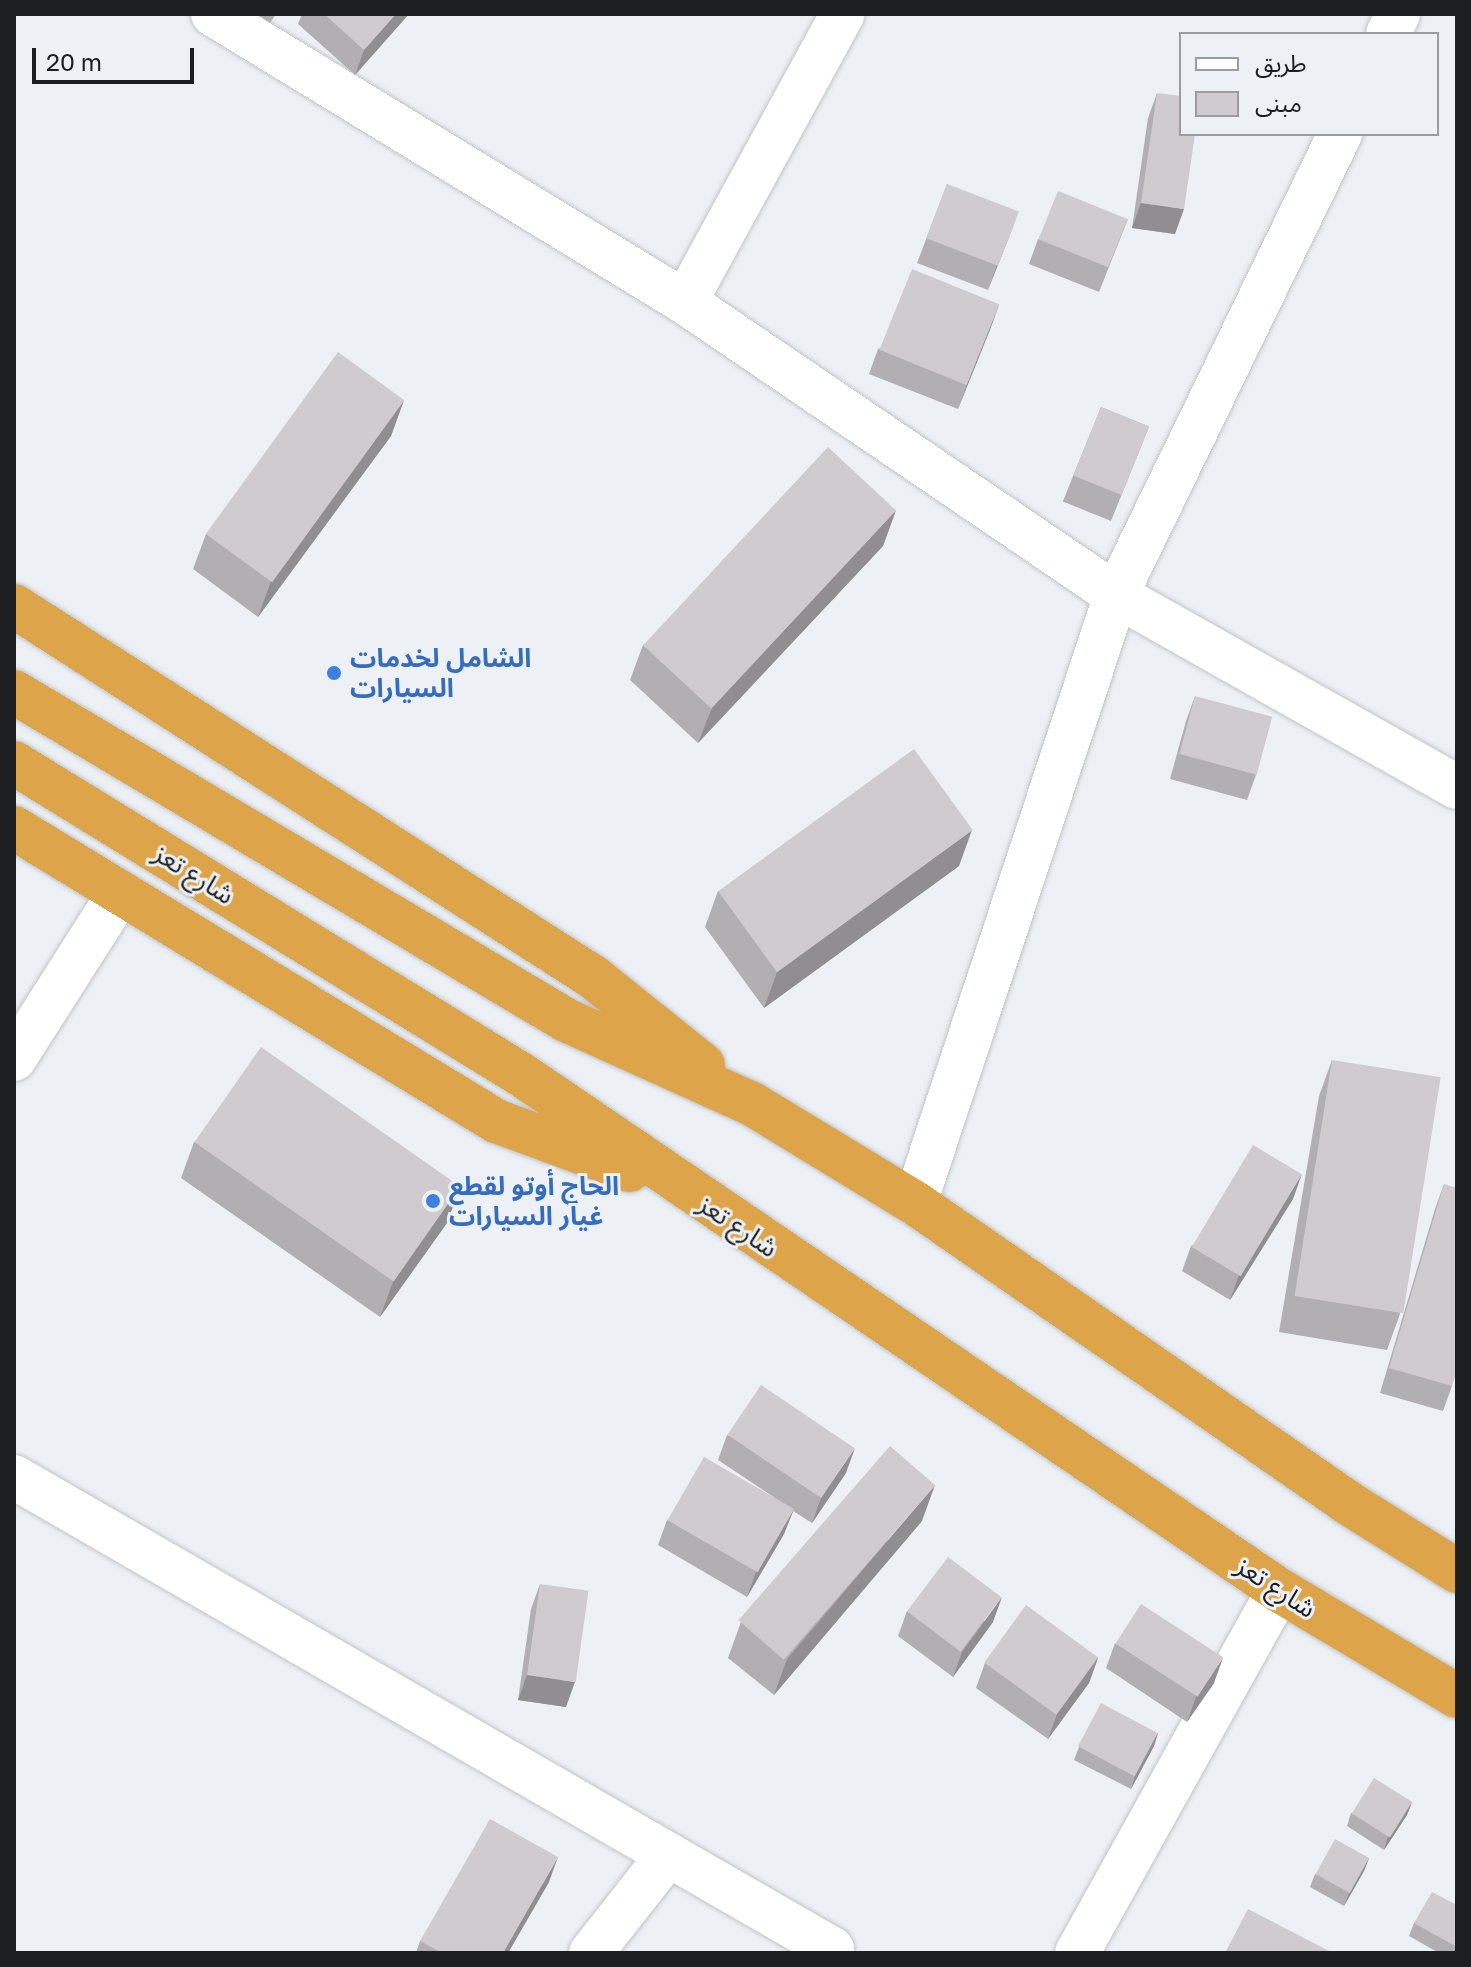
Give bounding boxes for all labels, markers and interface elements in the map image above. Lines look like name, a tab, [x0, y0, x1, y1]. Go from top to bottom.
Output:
scale bar	[36, 32, 198, 82]
legend	[1179, 32, 1439, 136]
text: 20 m	[46, 47, 102, 76]
text: طريق	[1255, 48, 1307, 77]
text: مبنى	[1255, 88, 1302, 117]
place label: الشامل لخدمات السيارات	[350, 642, 531, 704]
marker: الشامل لخدمات السيارات	[325, 664, 343, 682]
street label: شارع تعز	[148, 837, 240, 911]
place label: الحاج أوتو لقطع غيار السيارات	[449, 1170, 619, 1232]
street label: شارع تعز	[692, 1188, 784, 1264]
marker: الحاج أوتو لقطع غيار السيارات	[424, 1192, 442, 1210]
street label: شارع تعز	[1230, 1550, 1322, 1624]

